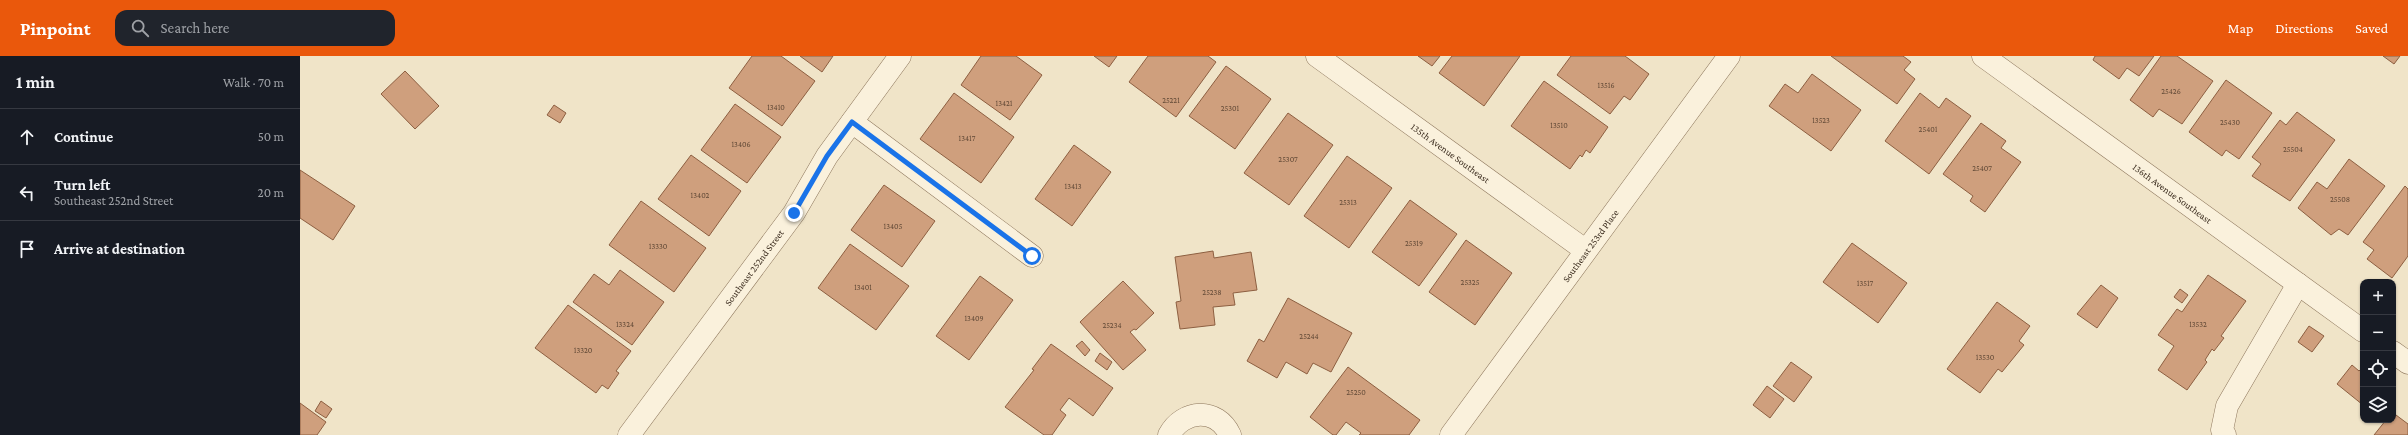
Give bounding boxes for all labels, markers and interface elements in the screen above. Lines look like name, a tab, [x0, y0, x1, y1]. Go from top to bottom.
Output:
search box	[115, 10, 395, 46]
icon: search	[129, 17, 151, 39]
text: Pinpoint	[20, 18, 91, 39]
text: Search here	[161, 20, 229, 36]
text: Map	[2228, 20, 2253, 36]
text: Directions	[2275, 20, 2333, 36]
text: Saved	[2355, 20, 2388, 36]
text: 1 min	[16, 73, 55, 92]
text: Walk · 70 m	[223, 75, 284, 90]
house number: 13516	[1598, 81, 1614, 90]
house number: 25426	[2161, 87, 2181, 96]
house number: 25221	[1162, 96, 1180, 105]
house number: 13421	[996, 99, 1013, 108]
house number: 13410	[767, 103, 785, 112]
house number: 25301	[1221, 104, 1240, 113]
house number: 13523	[1812, 116, 1830, 125]
house number: 25430	[2220, 118, 2240, 127]
street label: 135th Avenue Southeast	[1409, 121, 1493, 185]
house number: 13510	[1550, 121, 1568, 130]
house number: 25401	[1919, 125, 1938, 134]
icon: ahead	[16, 126, 38, 148]
text: Continue	[54, 129, 113, 145]
text: 50 m	[258, 129, 284, 144]
house number: 13417	[959, 134, 976, 143]
house number: 13406	[731, 140, 751, 149]
house number: 25504	[2283, 145, 2303, 154]
house number: 25307	[1278, 155, 1298, 164]
street label: 136th Avenue Southeast	[2131, 161, 2215, 226]
house number: 25407	[1972, 164, 1992, 173]
text: Turn left	[54, 177, 110, 193]
icon: left	[16, 182, 38, 204]
house number: 13413	[1065, 182, 1082, 191]
text: 20 m	[258, 185, 284, 200]
house number: 13402	[691, 191, 710, 200]
text: Southeast 252nd Street	[54, 193, 173, 208]
house number: 25508	[2330, 195, 2350, 204]
house number: 25313	[1339, 198, 1357, 207]
route end	[785, 204, 803, 222]
street label: Southeast 253rd Place	[1560, 207, 1621, 284]
house number: 13405	[884, 222, 903, 231]
street label: Southeast 252nd Street	[722, 227, 786, 307]
icon: arrive	[16, 238, 38, 260]
house number: 25319	[1405, 239, 1423, 248]
text: Arrive at destination	[54, 241, 185, 257]
house number: 13330	[649, 242, 668, 251]
route start	[1023, 247, 1041, 265]
house number: 25325	[1461, 278, 1480, 287]
house number: 13517	[1857, 279, 1874, 288]
map controls	[2360, 279, 2396, 423]
button: +	[2360, 279, 2396, 315]
house number: 13401	[854, 283, 872, 292]
house number: 25238	[1202, 288, 1222, 297]
house number: 13409	[964, 314, 984, 323]
button: −	[2360, 315, 2396, 351]
house number: 13324	[616, 320, 634, 329]
house number: 13532	[2189, 320, 2207, 329]
house number: 25234	[1102, 321, 1122, 330]
house number: 25244	[1299, 332, 1319, 341]
house number: 13320	[574, 346, 593, 355]
button: locate	[2360, 351, 2396, 387]
house number: 13530	[1976, 353, 1995, 362]
button: layers	[2360, 387, 2396, 423]
house number: 25250	[1346, 388, 1366, 397]

